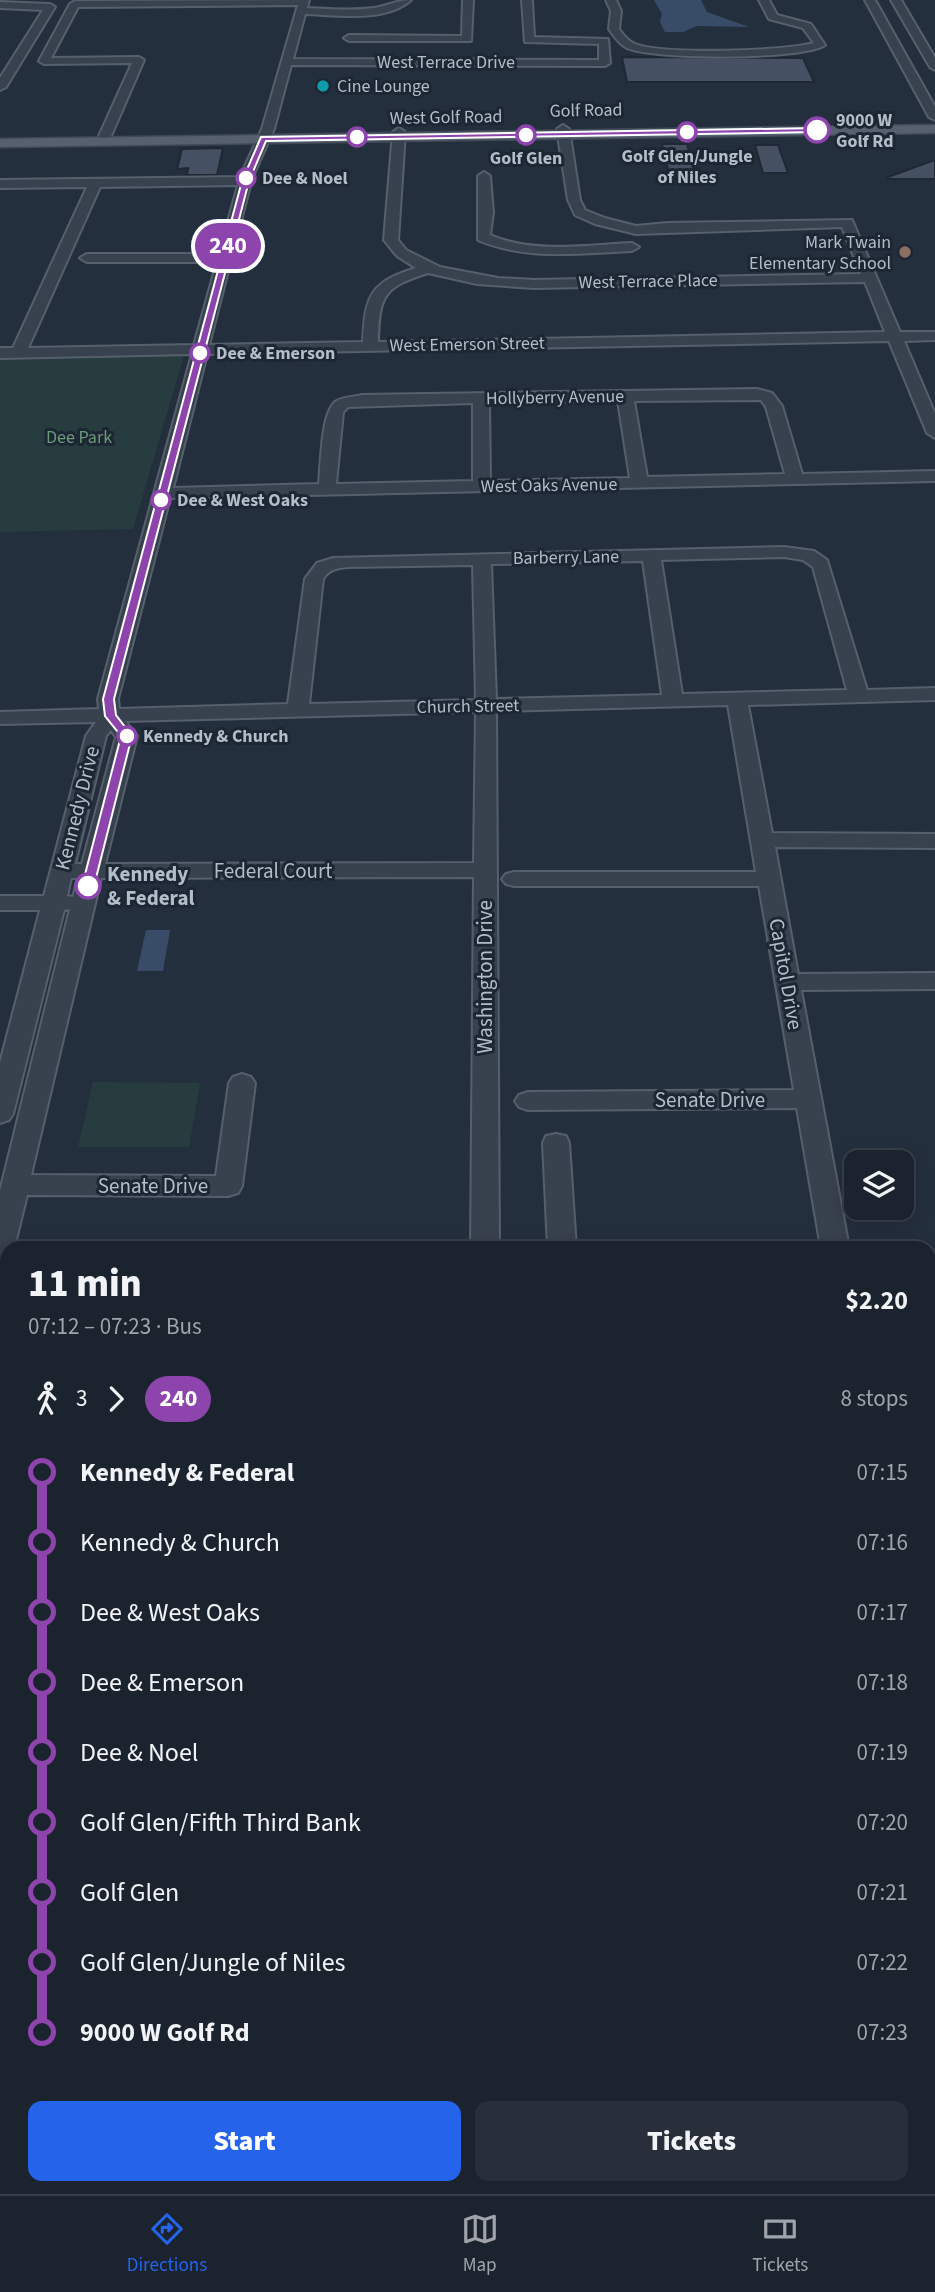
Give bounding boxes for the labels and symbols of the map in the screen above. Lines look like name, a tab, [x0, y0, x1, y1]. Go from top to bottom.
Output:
street label: West Terrace Drive	[377, 50, 515, 75]
place label: Cine Lounge	[337, 74, 430, 99]
marker: Cine Lounge	[315, 78, 331, 94]
street label: Golf Road	[549, 97, 623, 124]
street label: West Golf Road	[389, 104, 503, 131]
place label: 9000 W Golf Rd	[836, 108, 894, 154]
marker: 9000 W Golf Rd	[804, 117, 830, 143]
marker: Golf Glen/Jungle of Niles	[677, 122, 697, 142]
marker: Golf Glen	[516, 125, 536, 145]
unlabelled marker	[347, 127, 367, 147]
place label: Golf Glen/Jungle of Niles	[621, 144, 753, 190]
place label: Golf Glen	[490, 146, 562, 171]
place label: Dee & Noel	[262, 166, 348, 191]
marker: Dee & Noel	[236, 168, 256, 188]
line badge: 240	[188, 223, 268, 269]
place label: Mark Twain Elementary School	[749, 230, 891, 276]
marker: Mark Twain Elementary School	[897, 244, 913, 260]
street label: West Terrace Place	[578, 268, 718, 295]
street label: West Emerson Street	[389, 331, 545, 358]
place label: Dee & Emerson	[216, 341, 335, 366]
marker: Dee & Emerson	[190, 343, 210, 363]
street label: Hollyberry Avenue	[486, 384, 624, 411]
park label: Dee Park	[46, 425, 112, 450]
street label: West Oaks Avenue	[481, 472, 618, 499]
place label: Dee & West Oaks	[177, 488, 308, 513]
marker: Dee & West Oaks	[151, 490, 171, 510]
street label: Barberry Lane	[513, 544, 619, 571]
street label: Church Street	[416, 693, 520, 720]
place label: Kennedy & Church	[143, 724, 289, 749]
marker: Kennedy & Church	[117, 726, 137, 746]
street label: Kennedy Drive	[47, 743, 107, 873]
street label: Federal Court	[214, 856, 332, 886]
place label: Kennedy & Federal	[107, 859, 194, 913]
marker: Kennedy & Federal	[75, 873, 101, 899]
street label: Washington Drive	[470, 900, 500, 1054]
street label: Capitol Drive	[761, 916, 811, 1032]
street label: Senate Drive	[655, 1085, 765, 1115]
street label: Senate Drive	[98, 1171, 208, 1201]

